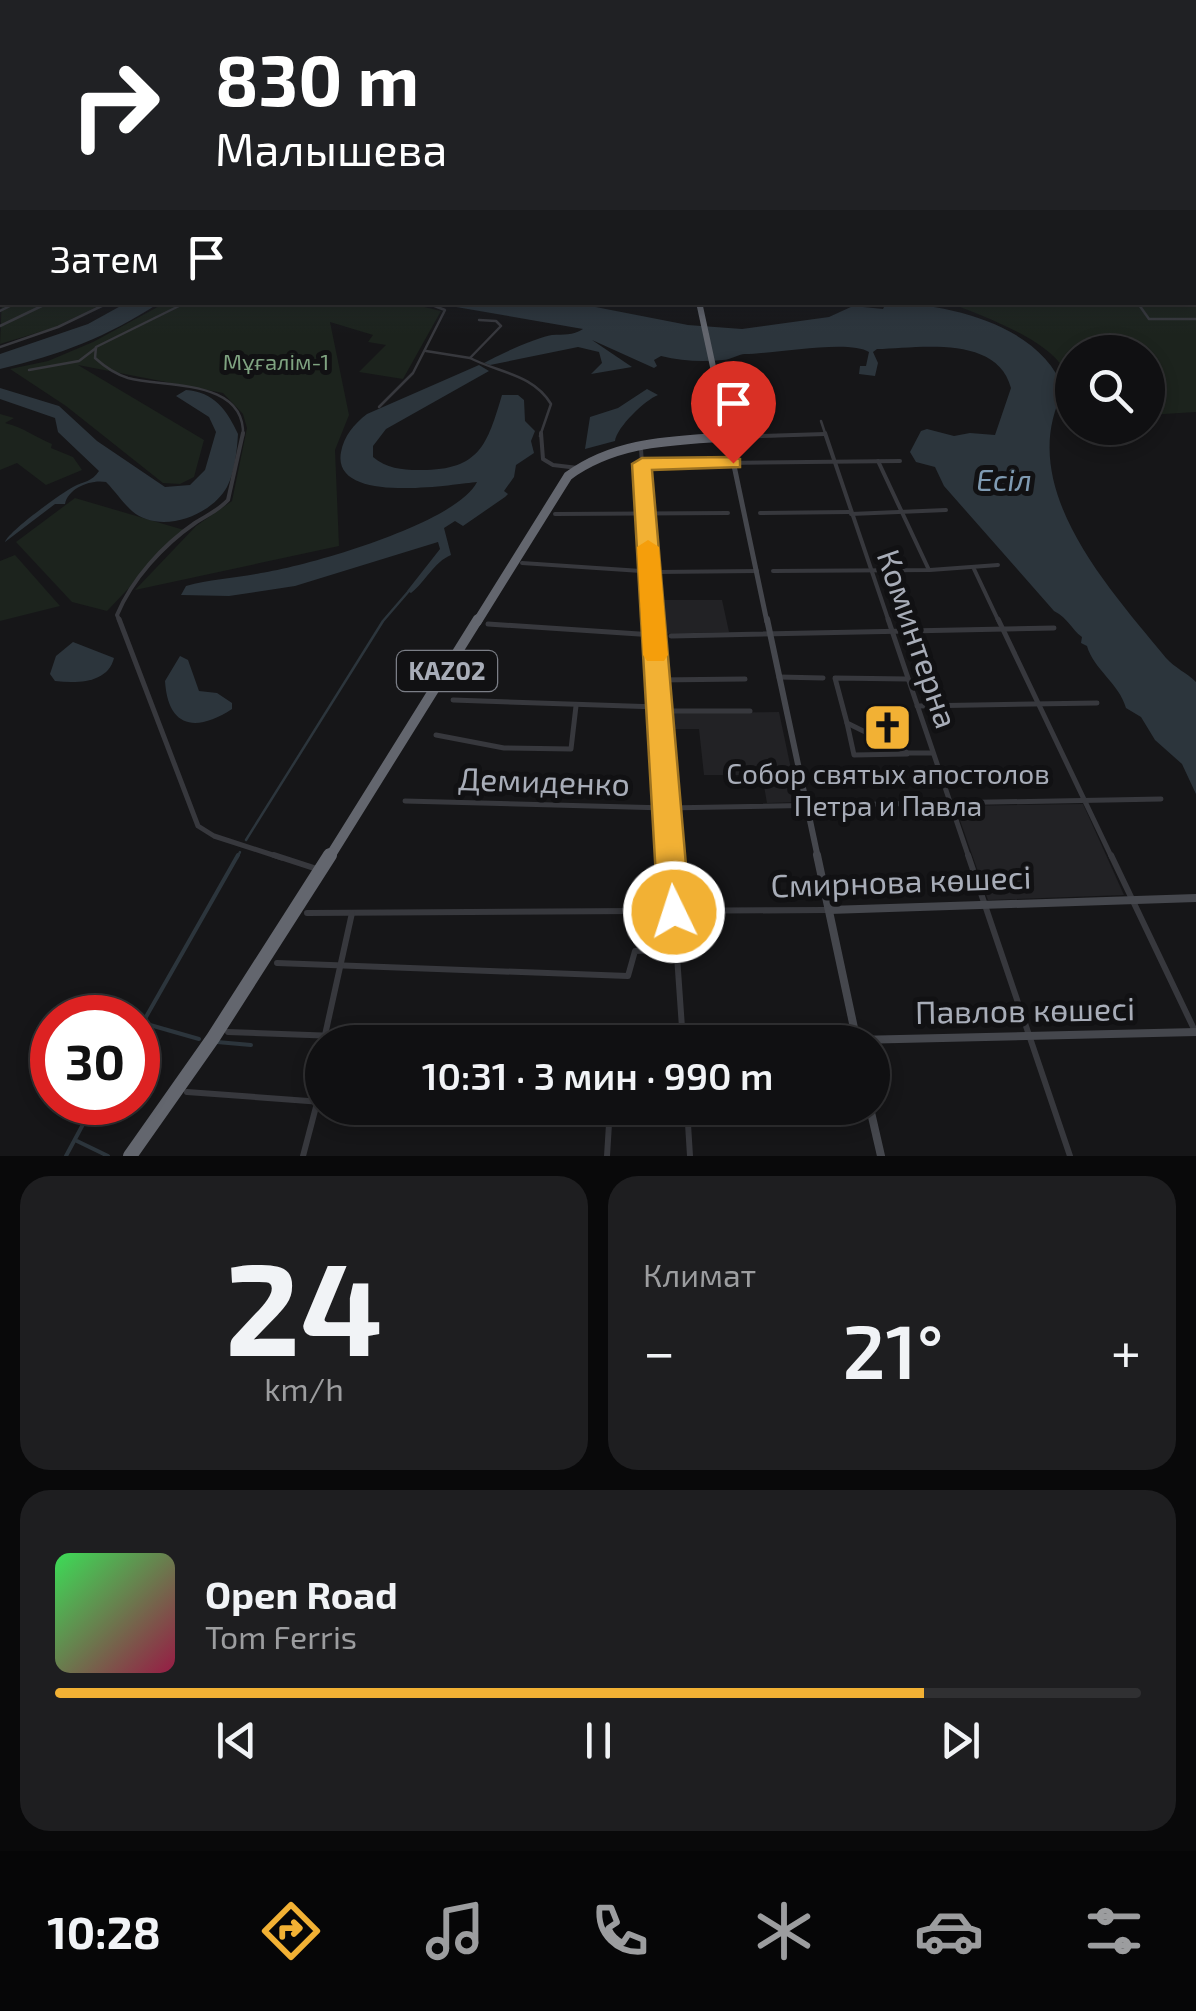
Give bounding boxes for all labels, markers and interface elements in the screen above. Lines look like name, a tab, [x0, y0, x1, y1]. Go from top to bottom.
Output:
text: 830 m	[215, 36, 419, 120]
icon: right	[50, 40, 180, 170]
text: Малышева	[215, 121, 447, 175]
icon: arrive	[179, 230, 234, 285]
text: Затем	[50, 235, 159, 281]
map controls	[1055, 335, 1165, 445]
button: search	[1055, 335, 1165, 445]
park label: Мұғалім-1	[223, 348, 329, 374]
pin	[691, 361, 776, 464]
icon: arrive	[706, 376, 761, 431]
water label: Есіл	[976, 461, 1032, 497]
street label: Коминтерна	[871, 544, 967, 733]
road number: KAZ02	[397, 651, 497, 691]
church icon: Собор святых апостолов Петра и Павла	[862, 701, 914, 753]
place label: Собор святых апостолов Петра и Павла	[726, 756, 1050, 822]
street label: Демиденко	[457, 758, 631, 802]
street label: Смирнова көшесі	[770, 856, 1032, 904]
position arrow	[622, 860, 726, 964]
street label: Павлов көшесі	[915, 988, 1135, 1030]
speed limit sign: 30	[30, 995, 160, 1125]
text: 10:31 · 3 мин · 990 m	[422, 1052, 773, 1098]
text: 24	[225, 1226, 383, 1382]
text: Климат	[643, 1255, 756, 1293]
text: 21°	[843, 1304, 943, 1394]
text: −	[643, 1317, 675, 1383]
text: +	[1111, 1317, 1141, 1383]
text: km/h	[264, 1369, 344, 1407]
text: Open Road	[205, 1571, 398, 1617]
text: Tom Ferris	[205, 1617, 357, 1655]
icon: previous	[209, 1713, 264, 1768]
icon: pause	[571, 1713, 626, 1768]
icon: next	[933, 1713, 988, 1768]
icon: directions	[256, 1896, 326, 1966]
icon: music	[420, 1896, 490, 1966]
icon: phone	[585, 1896, 655, 1966]
icon: climate	[749, 1896, 819, 1966]
icon: car	[914, 1896, 984, 1966]
icon: filters	[1079, 1896, 1149, 1966]
text: 10:28	[47, 1904, 161, 1958]

